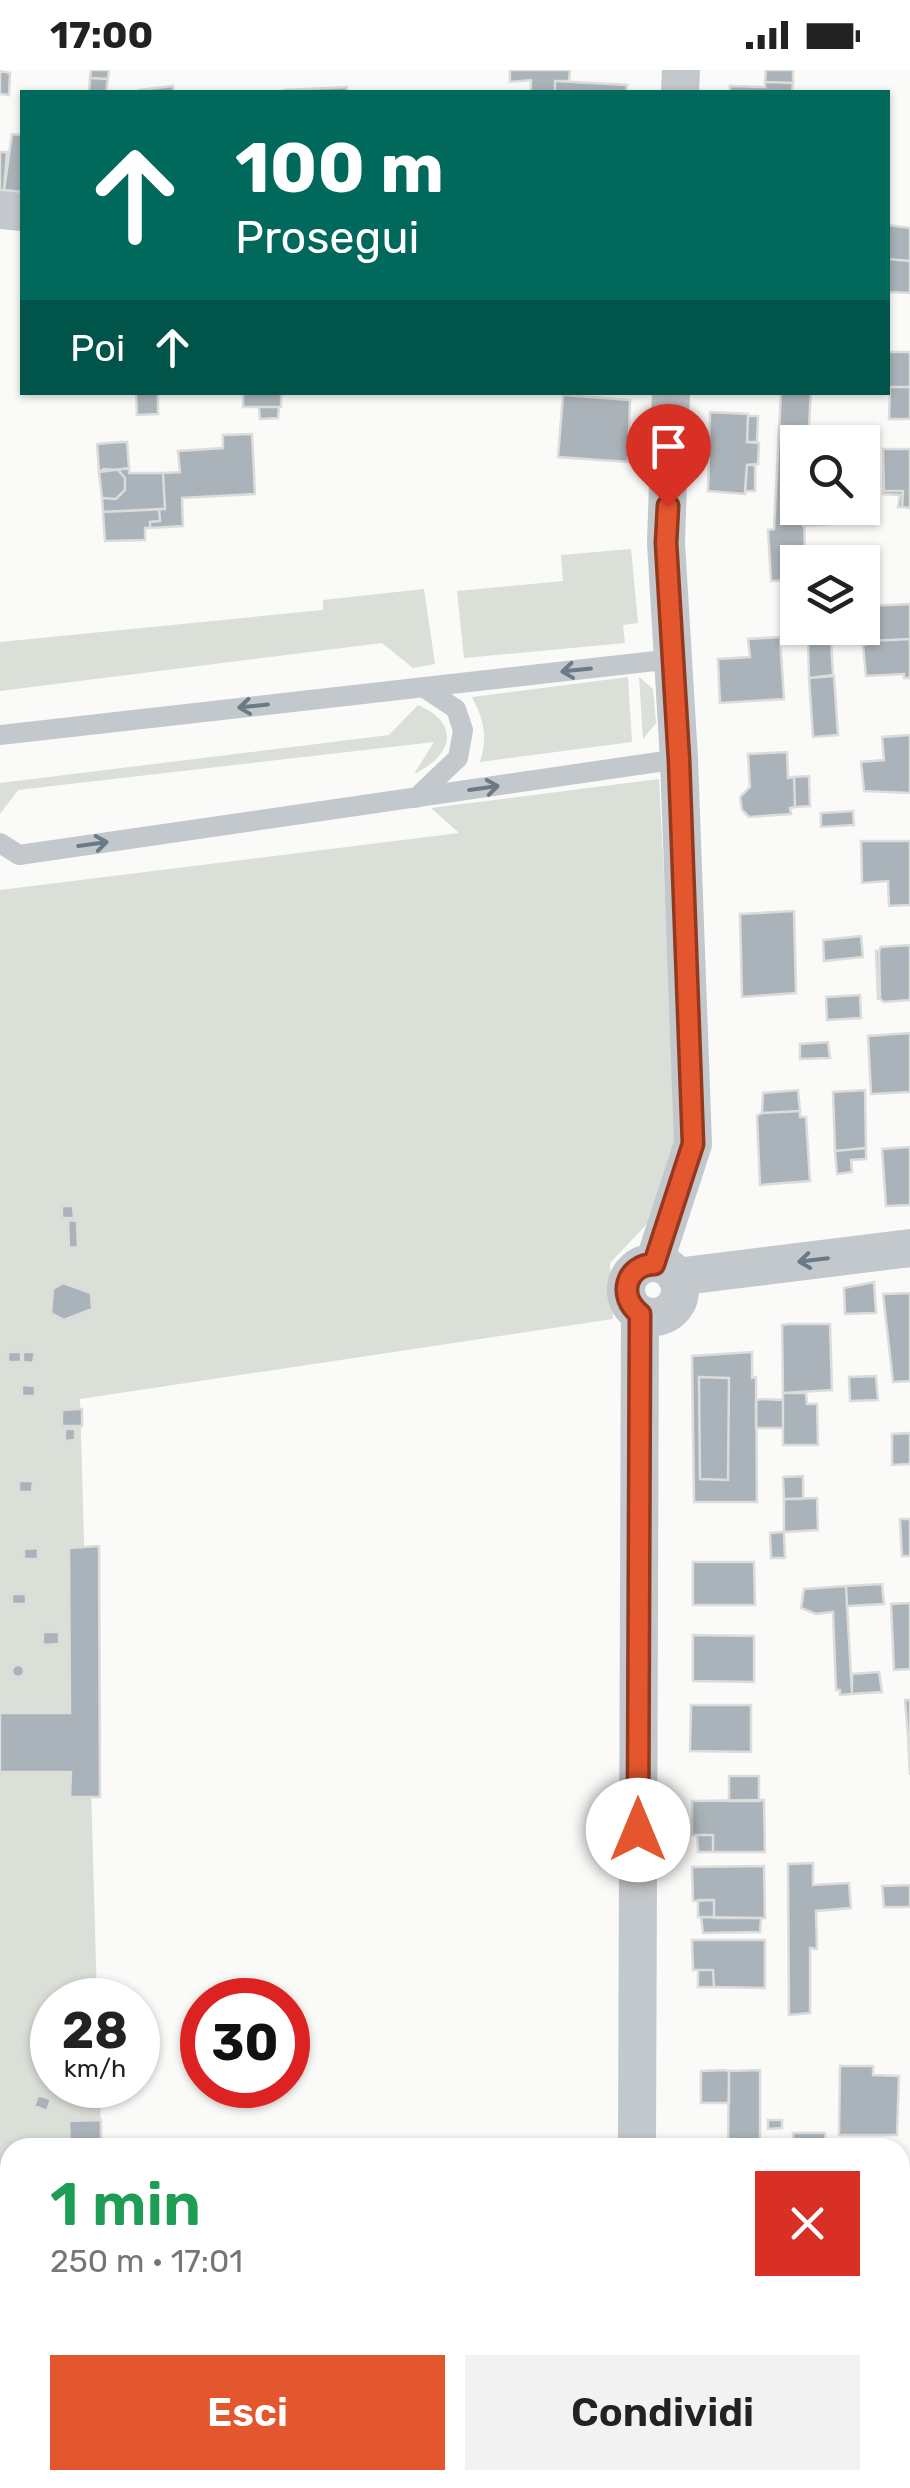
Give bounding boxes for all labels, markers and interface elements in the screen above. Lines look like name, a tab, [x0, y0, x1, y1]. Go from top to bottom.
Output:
text: 17:00	[50, 12, 153, 58]
text: 100 m	[235, 127, 444, 210]
icon: ahead	[70, 130, 200, 260]
text: Prosegui	[235, 211, 419, 264]
icon: ahead	[145, 320, 200, 375]
text: Poi	[70, 325, 125, 371]
pin	[626, 404, 711, 507]
icon: arrive	[641, 419, 696, 474]
map controls	[780, 425, 880, 645]
button: search	[780, 425, 880, 525]
button: layers	[780, 545, 880, 645]
one-way arrow	[561, 661, 593, 680]
one-way arrow	[238, 697, 270, 716]
one-way arrow	[467, 779, 500, 797]
one-way arrow	[76, 835, 109, 853]
one-way arrow	[798, 1251, 830, 1270]
position arrow	[586, 1778, 690, 1882]
speed limit sign: 30	[180, 1978, 310, 2108]
text: 28	[62, 2001, 128, 2061]
text: km/h	[64, 2054, 126, 2083]
text: 1 min	[50, 2169, 201, 2240]
button: close	[755, 2171, 860, 2276]
text: 250 m · 17:01	[50, 2242, 243, 2280]
button: Esci	[50, 2355, 445, 2470]
button: Condividi	[465, 2355, 860, 2470]

